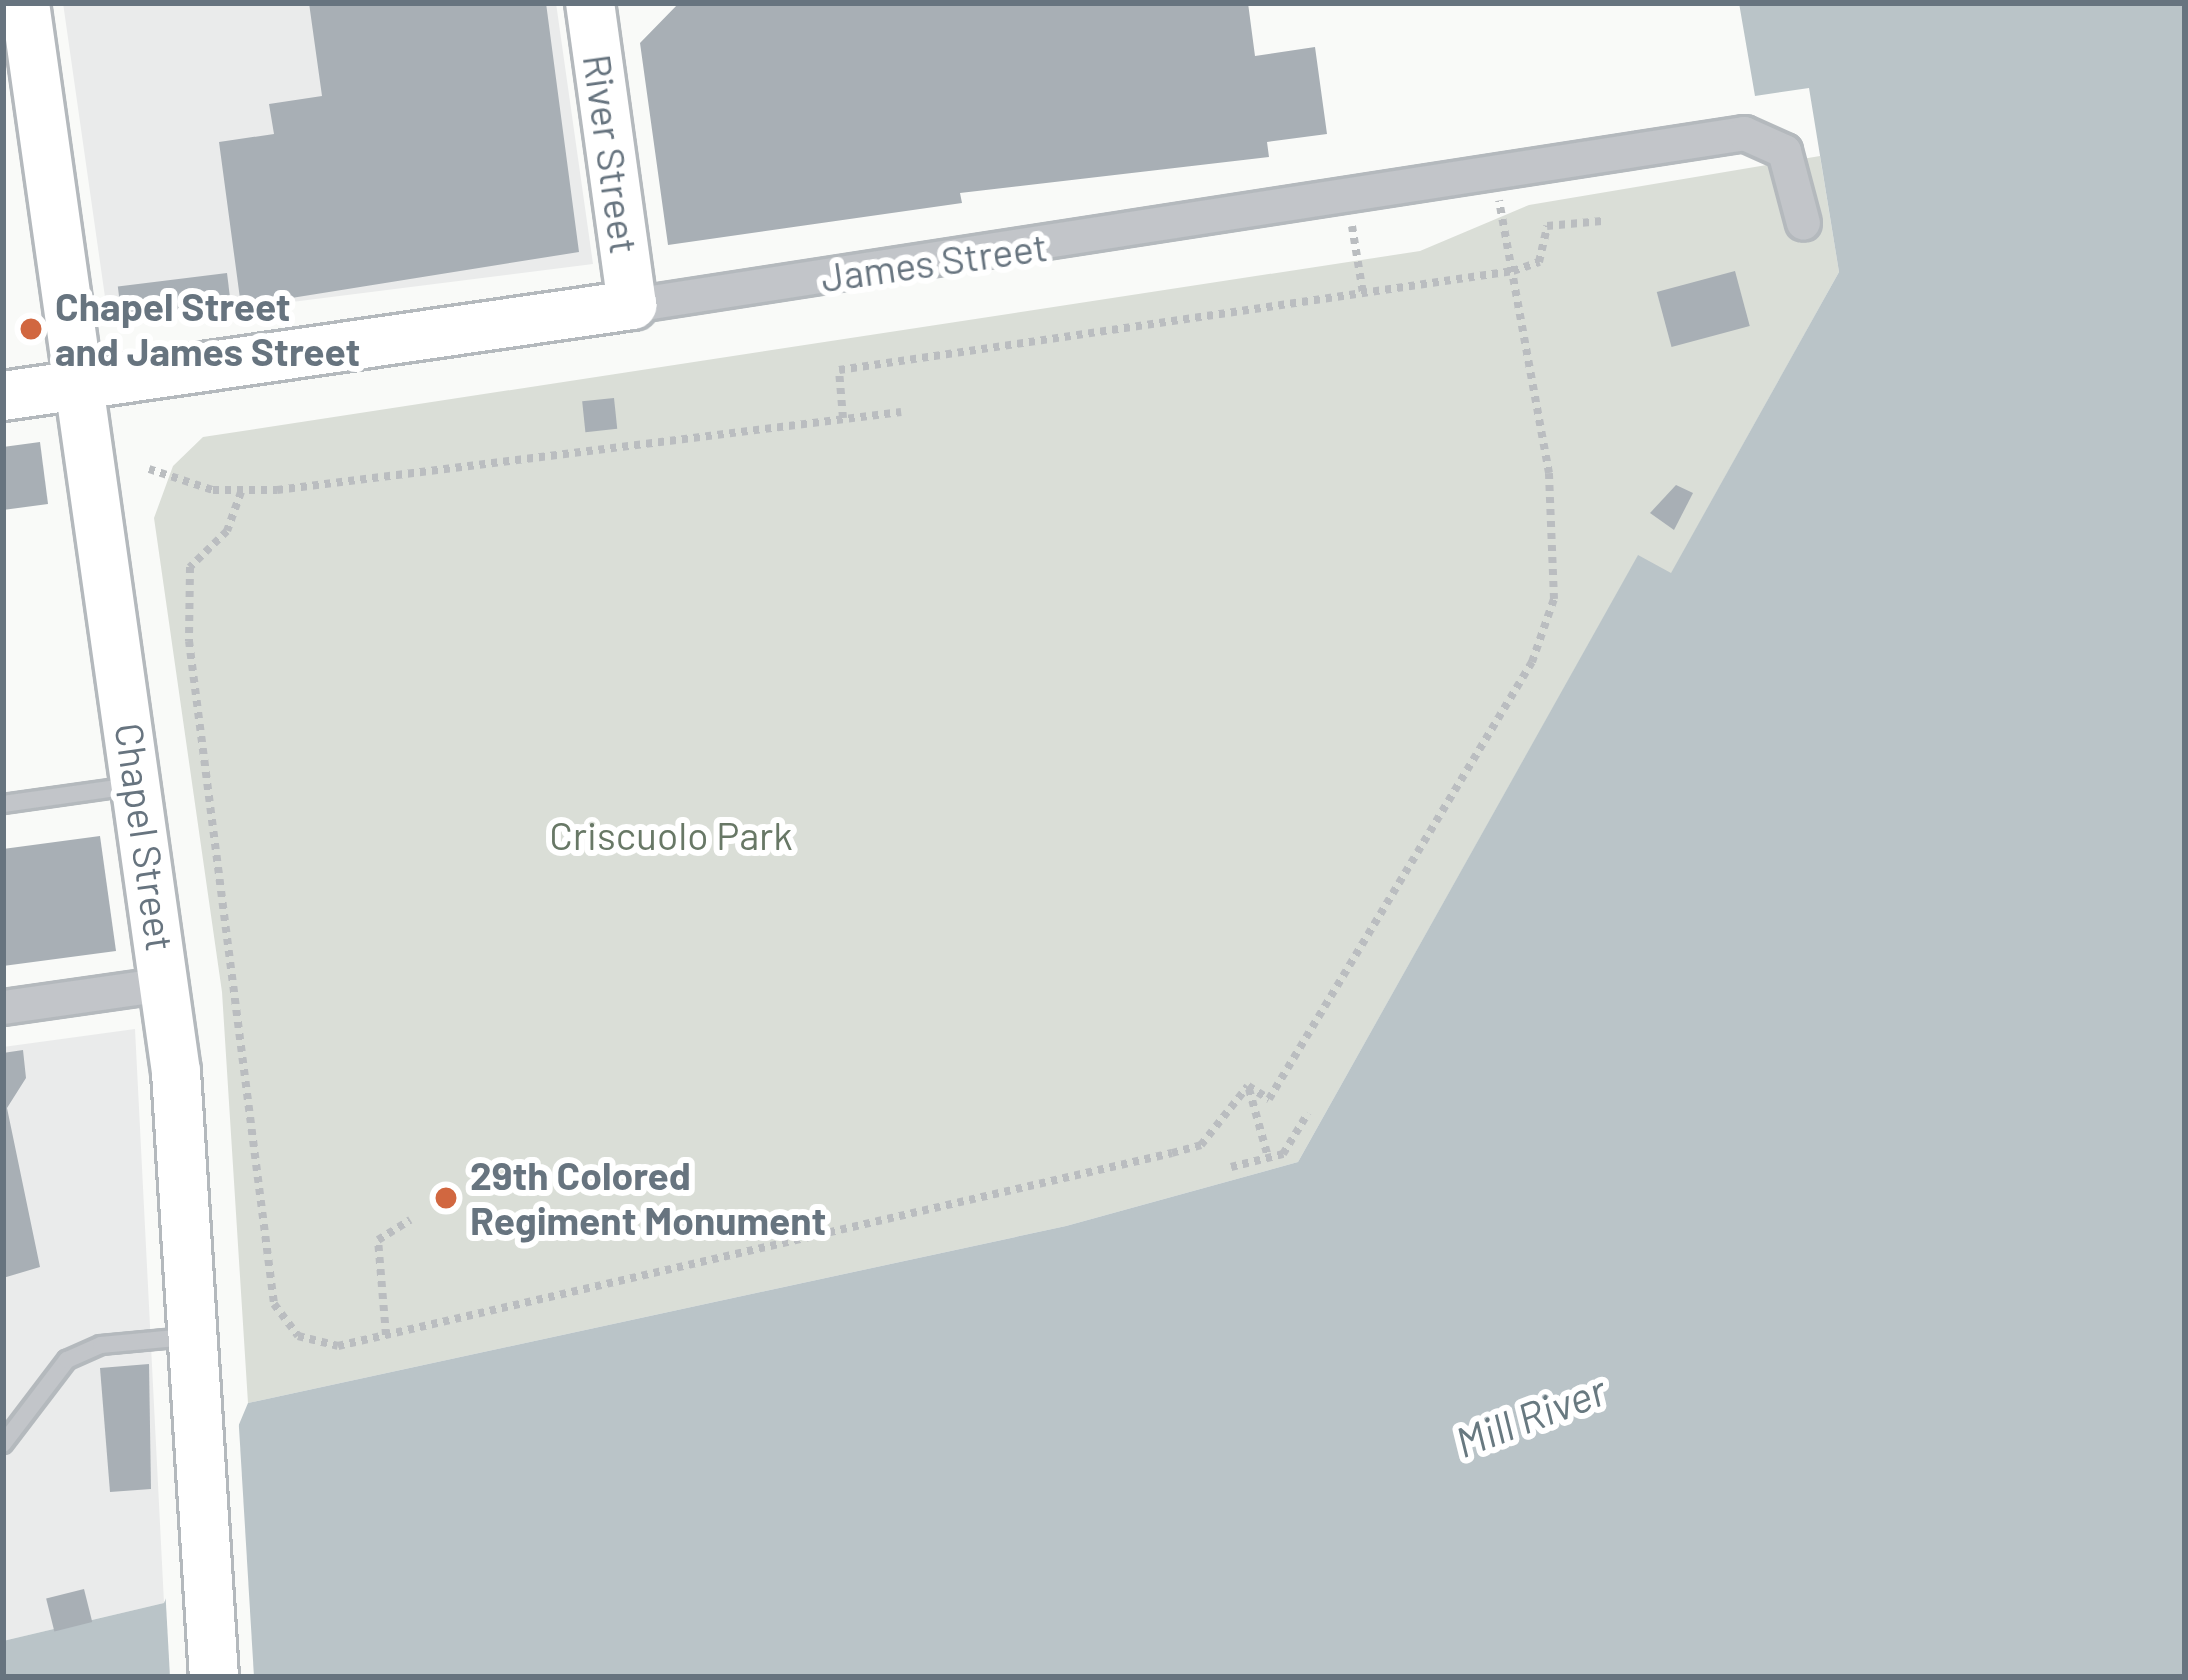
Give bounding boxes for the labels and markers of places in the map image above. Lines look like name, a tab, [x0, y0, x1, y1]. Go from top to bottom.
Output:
place label: Chapel Street and James Street	[55, 284, 360, 375]
marker: Chapel Street and James Street	[18, 316, 44, 342]
place label: 29th Colored Regiment Monument	[470, 1153, 826, 1244]
marker: 29th Colored Regiment Monument	[433, 1185, 459, 1211]

